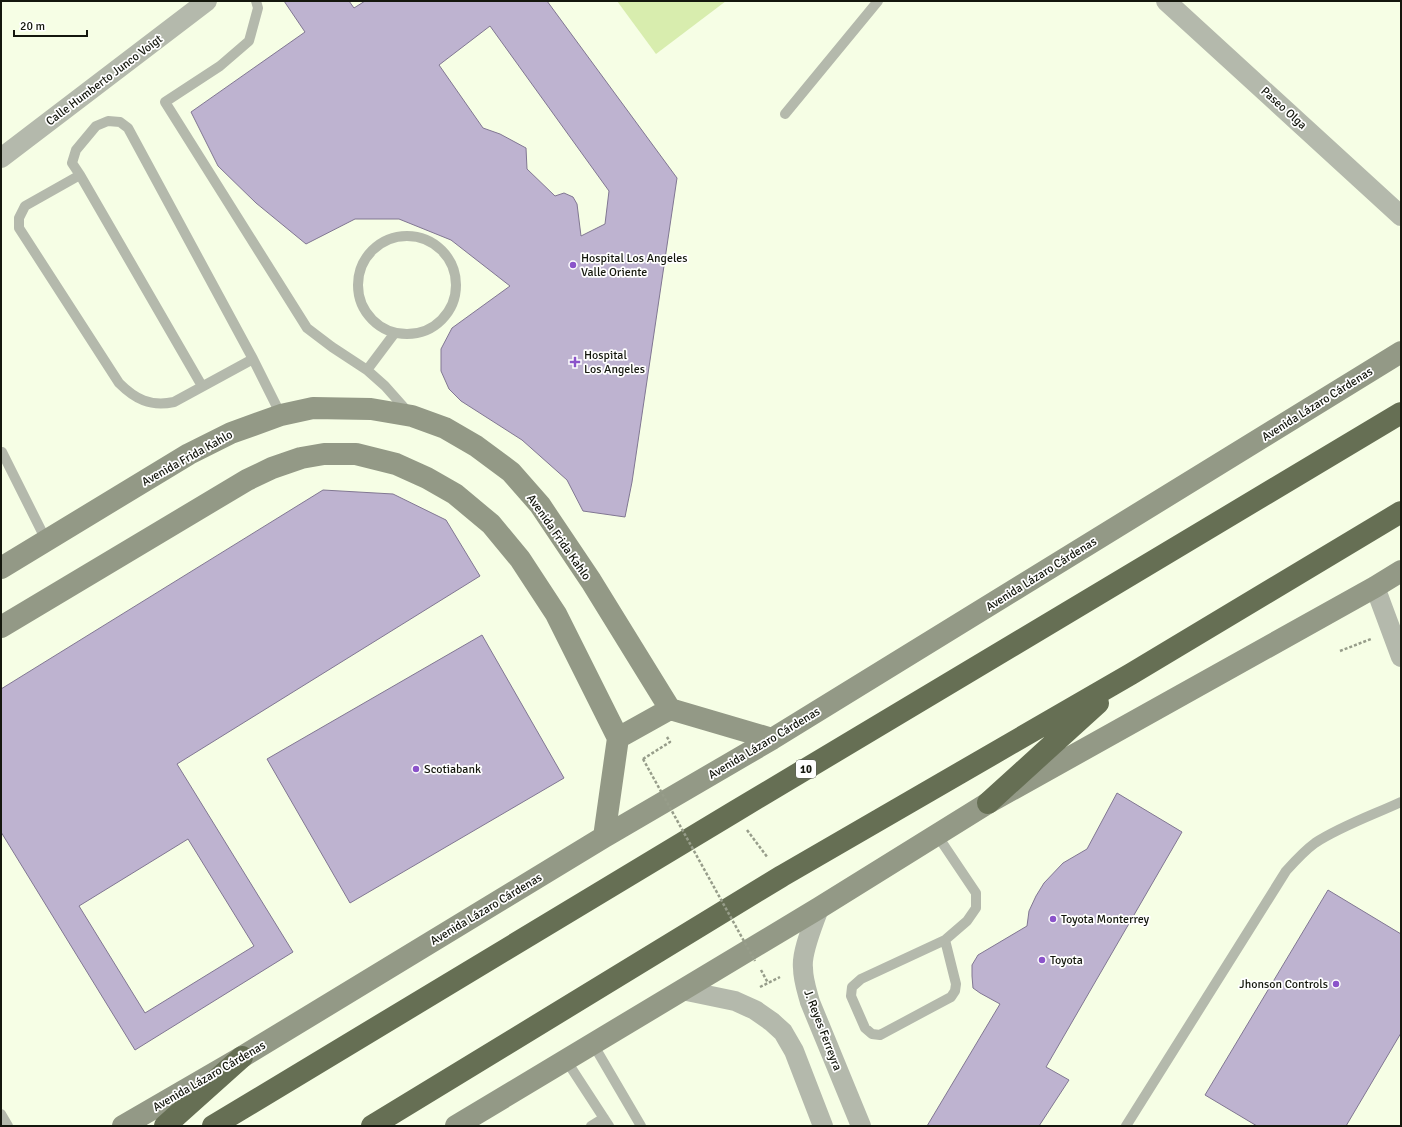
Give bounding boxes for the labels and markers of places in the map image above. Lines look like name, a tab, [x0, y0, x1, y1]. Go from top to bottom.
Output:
place label: Hospital Los Angeles Valle Oriente	[581, 251, 688, 280]
marker: Hospital Los Angeles Valle Oriente	[568, 260, 578, 270]
place label: Hospital Los Angeles	[584, 348, 645, 377]
marker: Hospital Los Angeles	[569, 356, 581, 368]
place label: Scotiabank	[424, 762, 481, 777]
marker: Scotiabank	[411, 764, 421, 774]
place label: Toyota Monterrey	[1061, 912, 1150, 927]
marker: Toyota Monterrey	[1048, 914, 1058, 924]
place label: Toyota	[1050, 953, 1083, 968]
marker: Toyota	[1037, 955, 1047, 965]
place label: Jhonson Controls	[1239, 977, 1328, 992]
marker: Jhonson Controls	[1331, 979, 1341, 989]

